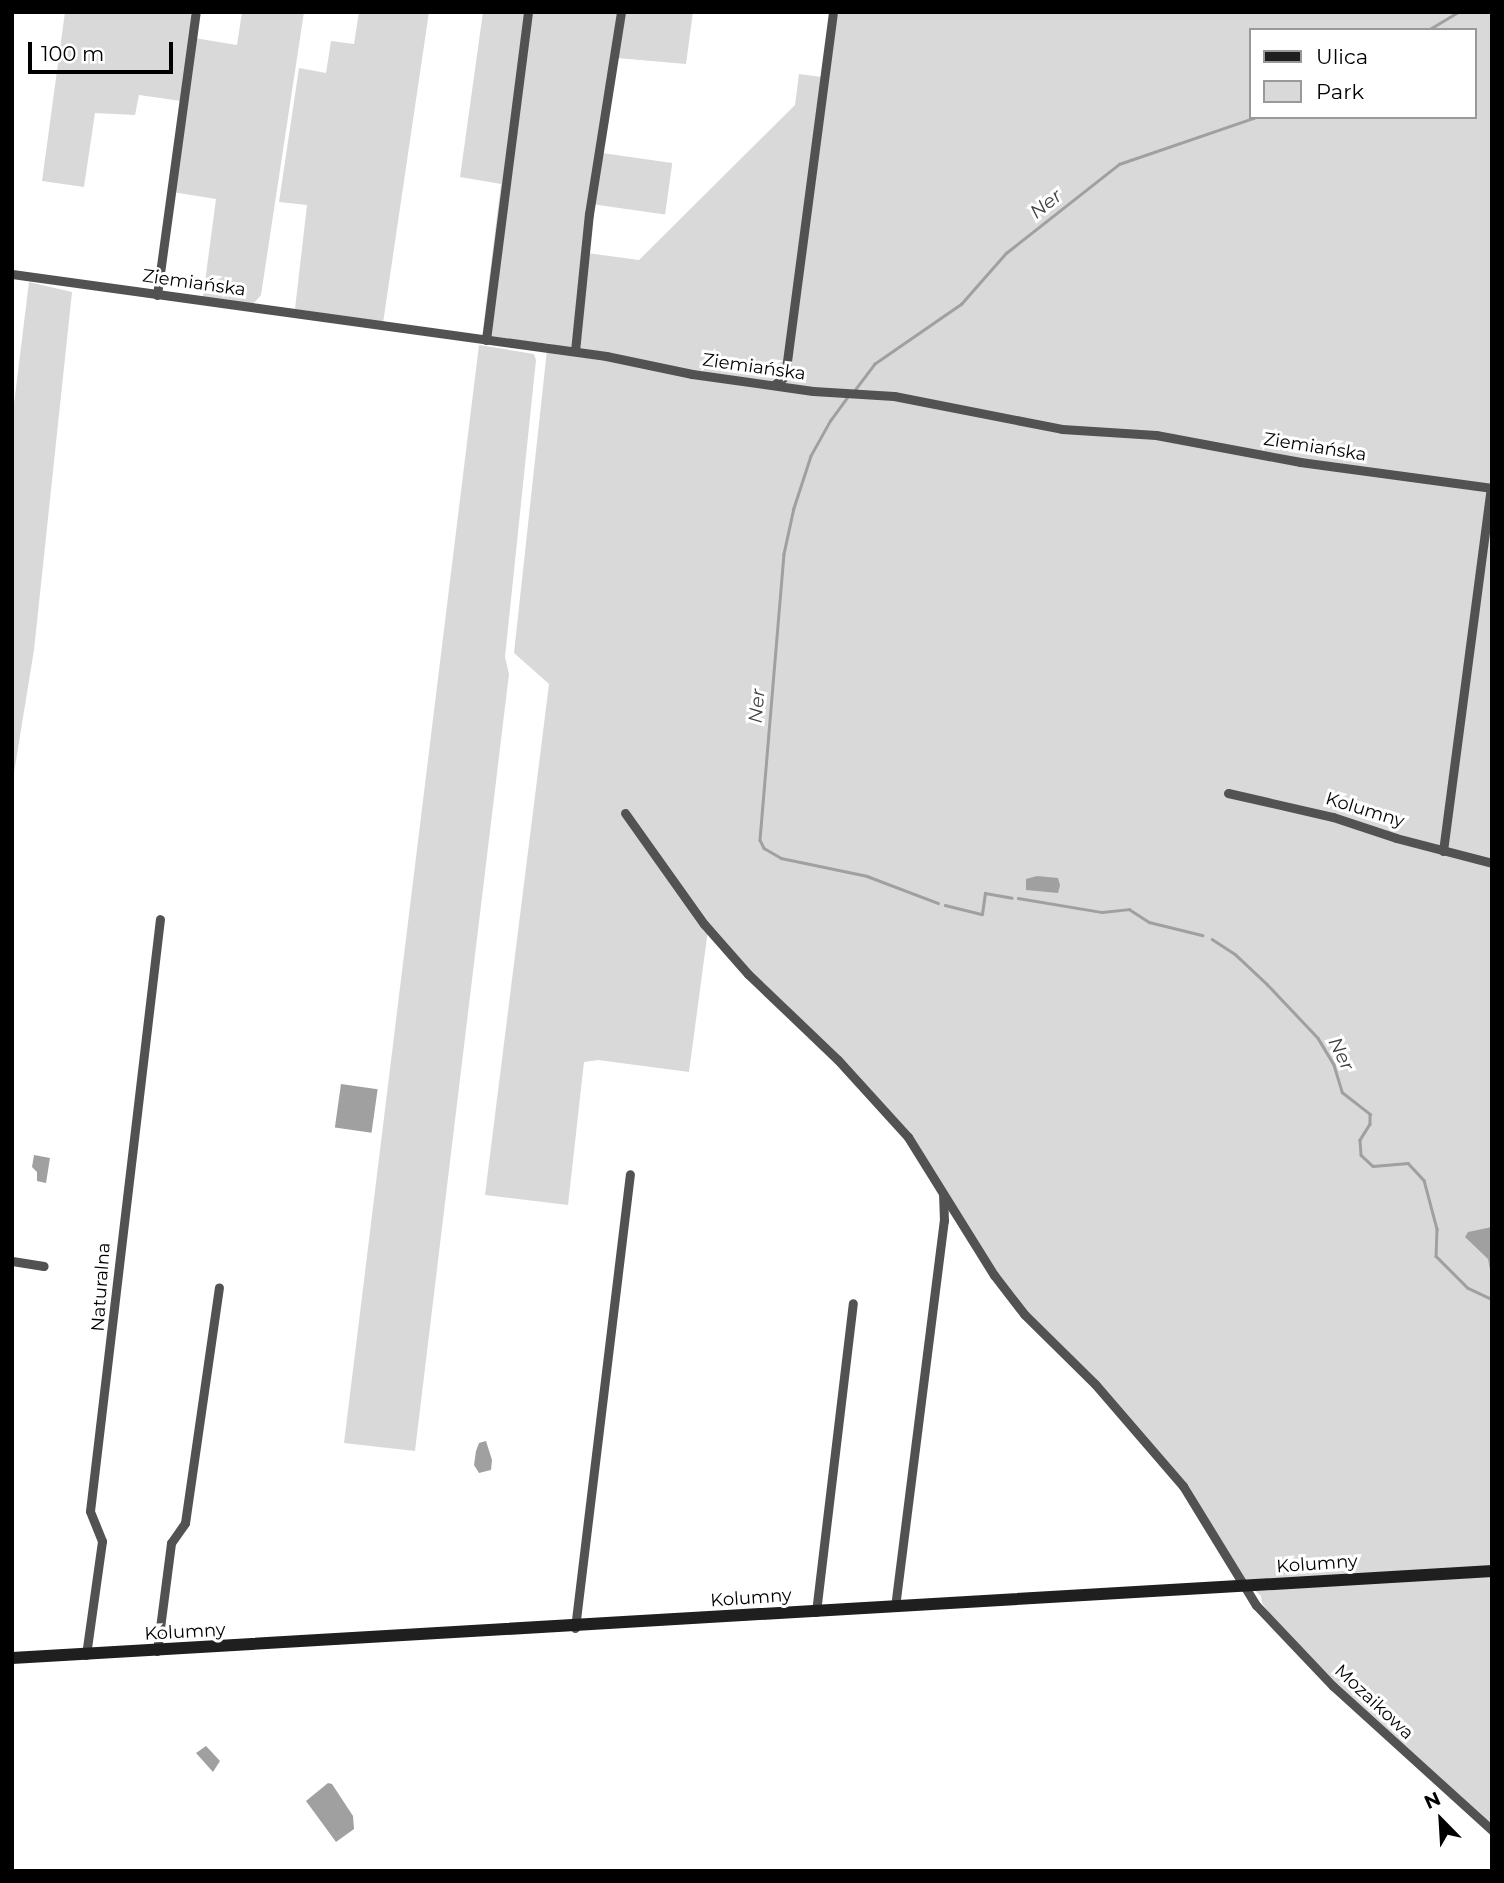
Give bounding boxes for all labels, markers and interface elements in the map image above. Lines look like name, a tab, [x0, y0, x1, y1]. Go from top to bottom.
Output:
scale bar	[32, 28, 177, 72]
legend	[1248, 28, 1476, 119]
text: 100 m	[41, 41, 104, 66]
text: Ulica	[1316, 44, 1368, 69]
text: Park	[1316, 79, 1364, 104]
water label: Ner	[1025, 184, 1067, 224]
street label: Ziemiańska	[141, 265, 247, 301]
street label: Ziemiańska	[701, 349, 807, 385]
street label: Ziemiańska	[1262, 428, 1368, 466]
water label: Ner	[744, 688, 770, 724]
street label: Kolumny	[1323, 788, 1407, 832]
water label: Ner	[1323, 1033, 1359, 1075]
street label: Naturalna	[87, 1242, 115, 1332]
street label: Kolumny	[1276, 1550, 1358, 1578]
street label: Kolumny	[710, 1584, 792, 1612]
street label: Kolumny	[144, 1619, 226, 1645]
street label: Mozaikowa	[1330, 1660, 1418, 1744]
north arrow	[1406, 1785, 1476, 1855]
text: N	[1421, 1787, 1444, 1814]

